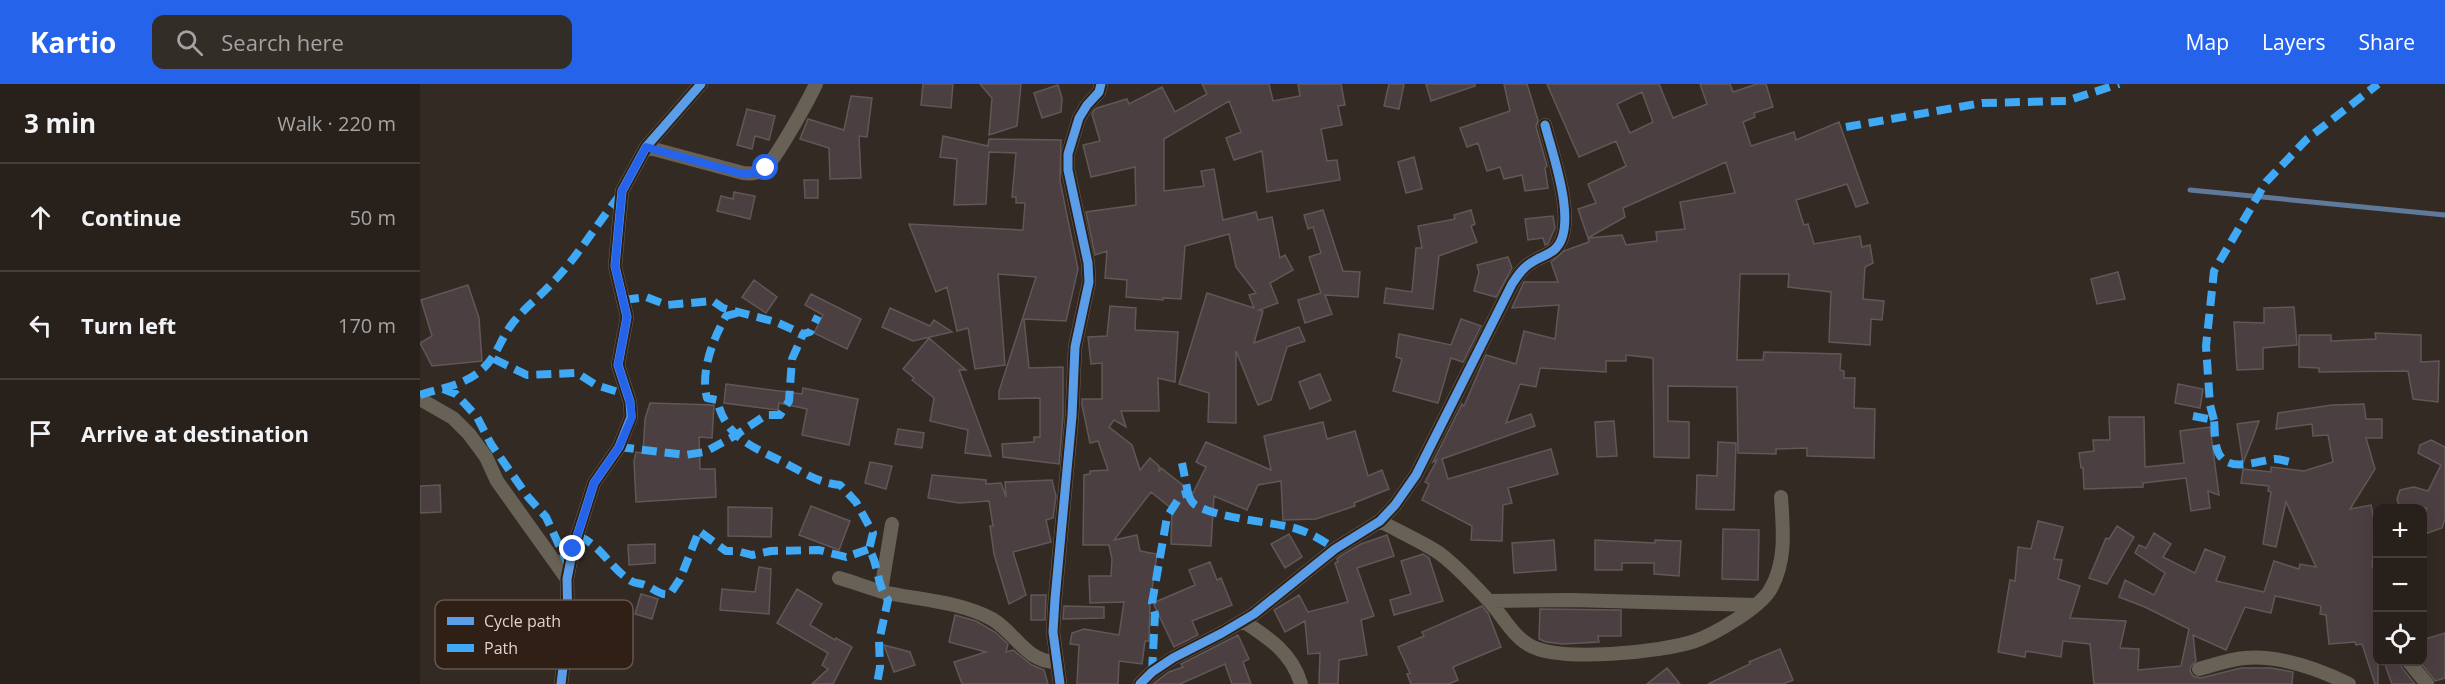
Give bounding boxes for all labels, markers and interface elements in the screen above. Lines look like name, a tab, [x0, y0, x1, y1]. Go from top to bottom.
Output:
search box	[152, 15, 572, 69]
text: Kartio	[30, 23, 116, 61]
icon: search	[173, 26, 206, 59]
text: Search here	[221, 27, 344, 57]
text: Map	[2186, 28, 2229, 56]
text: Layers	[2262, 28, 2326, 56]
text: Share	[2359, 28, 2415, 56]
text: 3 min	[24, 105, 96, 141]
text: Walk · 220 m	[277, 110, 396, 137]
route start	[752, 154, 778, 180]
icon: ahead	[24, 201, 57, 234]
text: Continue	[81, 202, 181, 232]
text: 50 m	[349, 204, 396, 231]
icon: left	[24, 309, 57, 342]
text: Turn left	[81, 310, 176, 340]
text: 170 m	[338, 312, 396, 339]
icon: arrive	[24, 417, 57, 450]
text: Arrive at destination	[81, 418, 309, 448]
map controls	[2373, 504, 2427, 666]
button: +	[2373, 504, 2427, 558]
route end	[559, 535, 585, 561]
button: −	[2373, 558, 2427, 612]
legend	[435, 600, 633, 669]
text: Cycle path	[484, 610, 561, 632]
button: locate	[2373, 612, 2427, 666]
text: Path	[484, 637, 518, 659]

